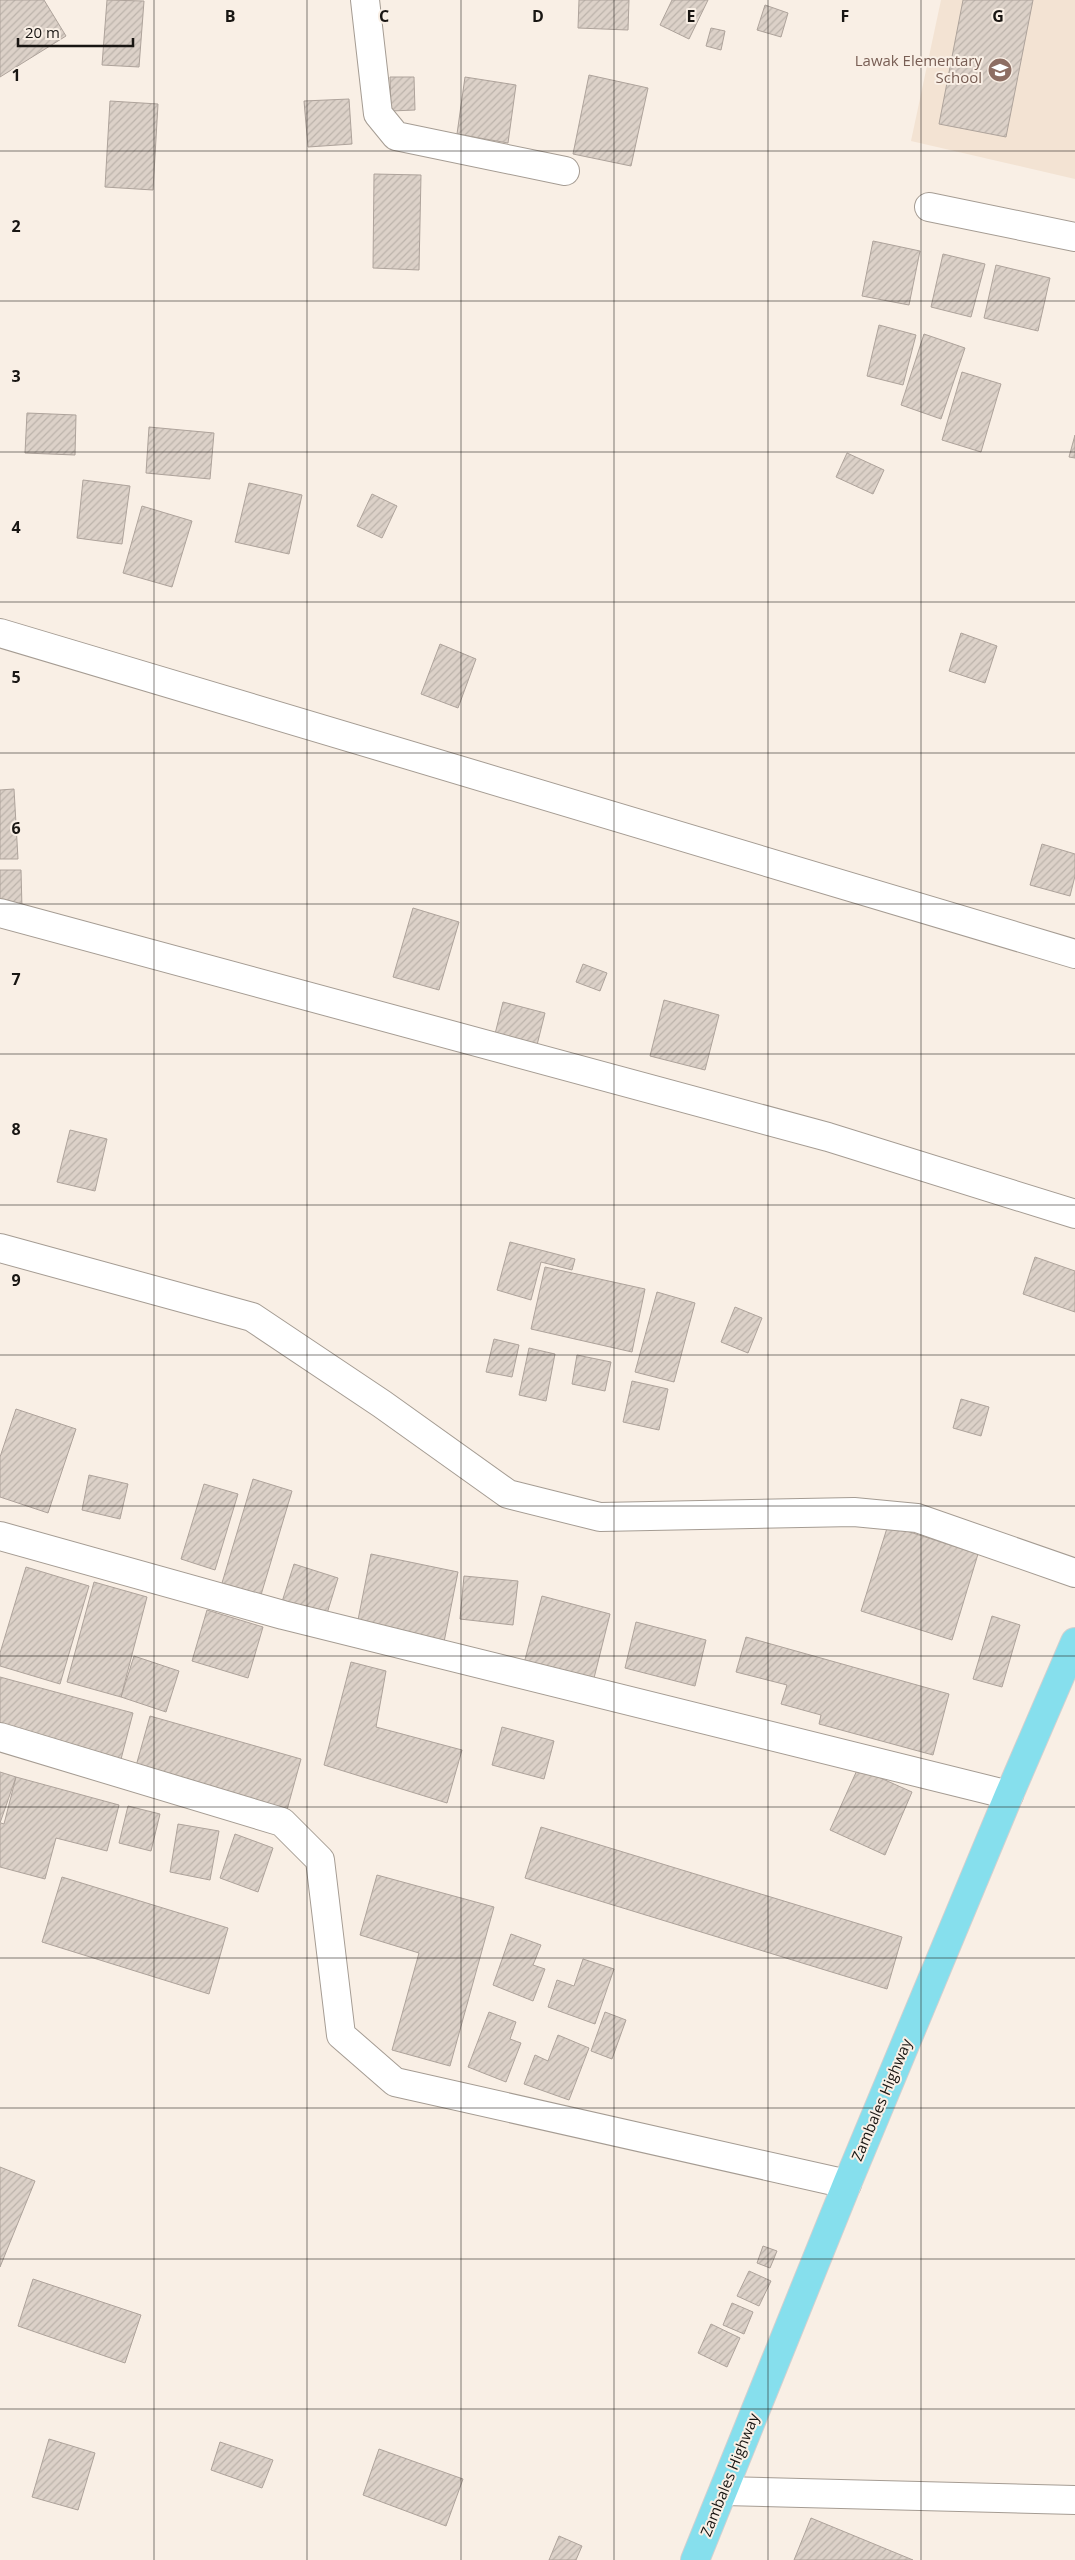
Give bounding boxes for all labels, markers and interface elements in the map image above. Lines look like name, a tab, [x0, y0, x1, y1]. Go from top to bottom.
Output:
text: B	[225, 5, 235, 27]
text: C	[379, 5, 389, 27]
text: D	[532, 5, 544, 27]
text: E	[687, 5, 696, 27]
text: F	[841, 5, 849, 27]
text: G	[992, 5, 1004, 27]
scale bar	[18, 15, 132, 47]
text: 20 m	[25, 22, 60, 42]
place label: Lawak Elementary School	[855, 50, 982, 87]
school or university icon: Lawak Elementary School	[987, 57, 1013, 83]
text: 1	[11, 64, 21, 86]
text: 2	[11, 215, 21, 237]
text: 3	[11, 365, 21, 387]
text: 4	[11, 516, 21, 538]
text: 5	[11, 666, 21, 688]
text: 6	[11, 817, 21, 839]
text: 7	[11, 968, 21, 990]
text: 8	[11, 1118, 21, 1140]
text: 9	[11, 1269, 21, 1291]
street label: Zambales Highway	[846, 2035, 916, 2164]
street label: Zambales Highway	[695, 2410, 763, 2539]

